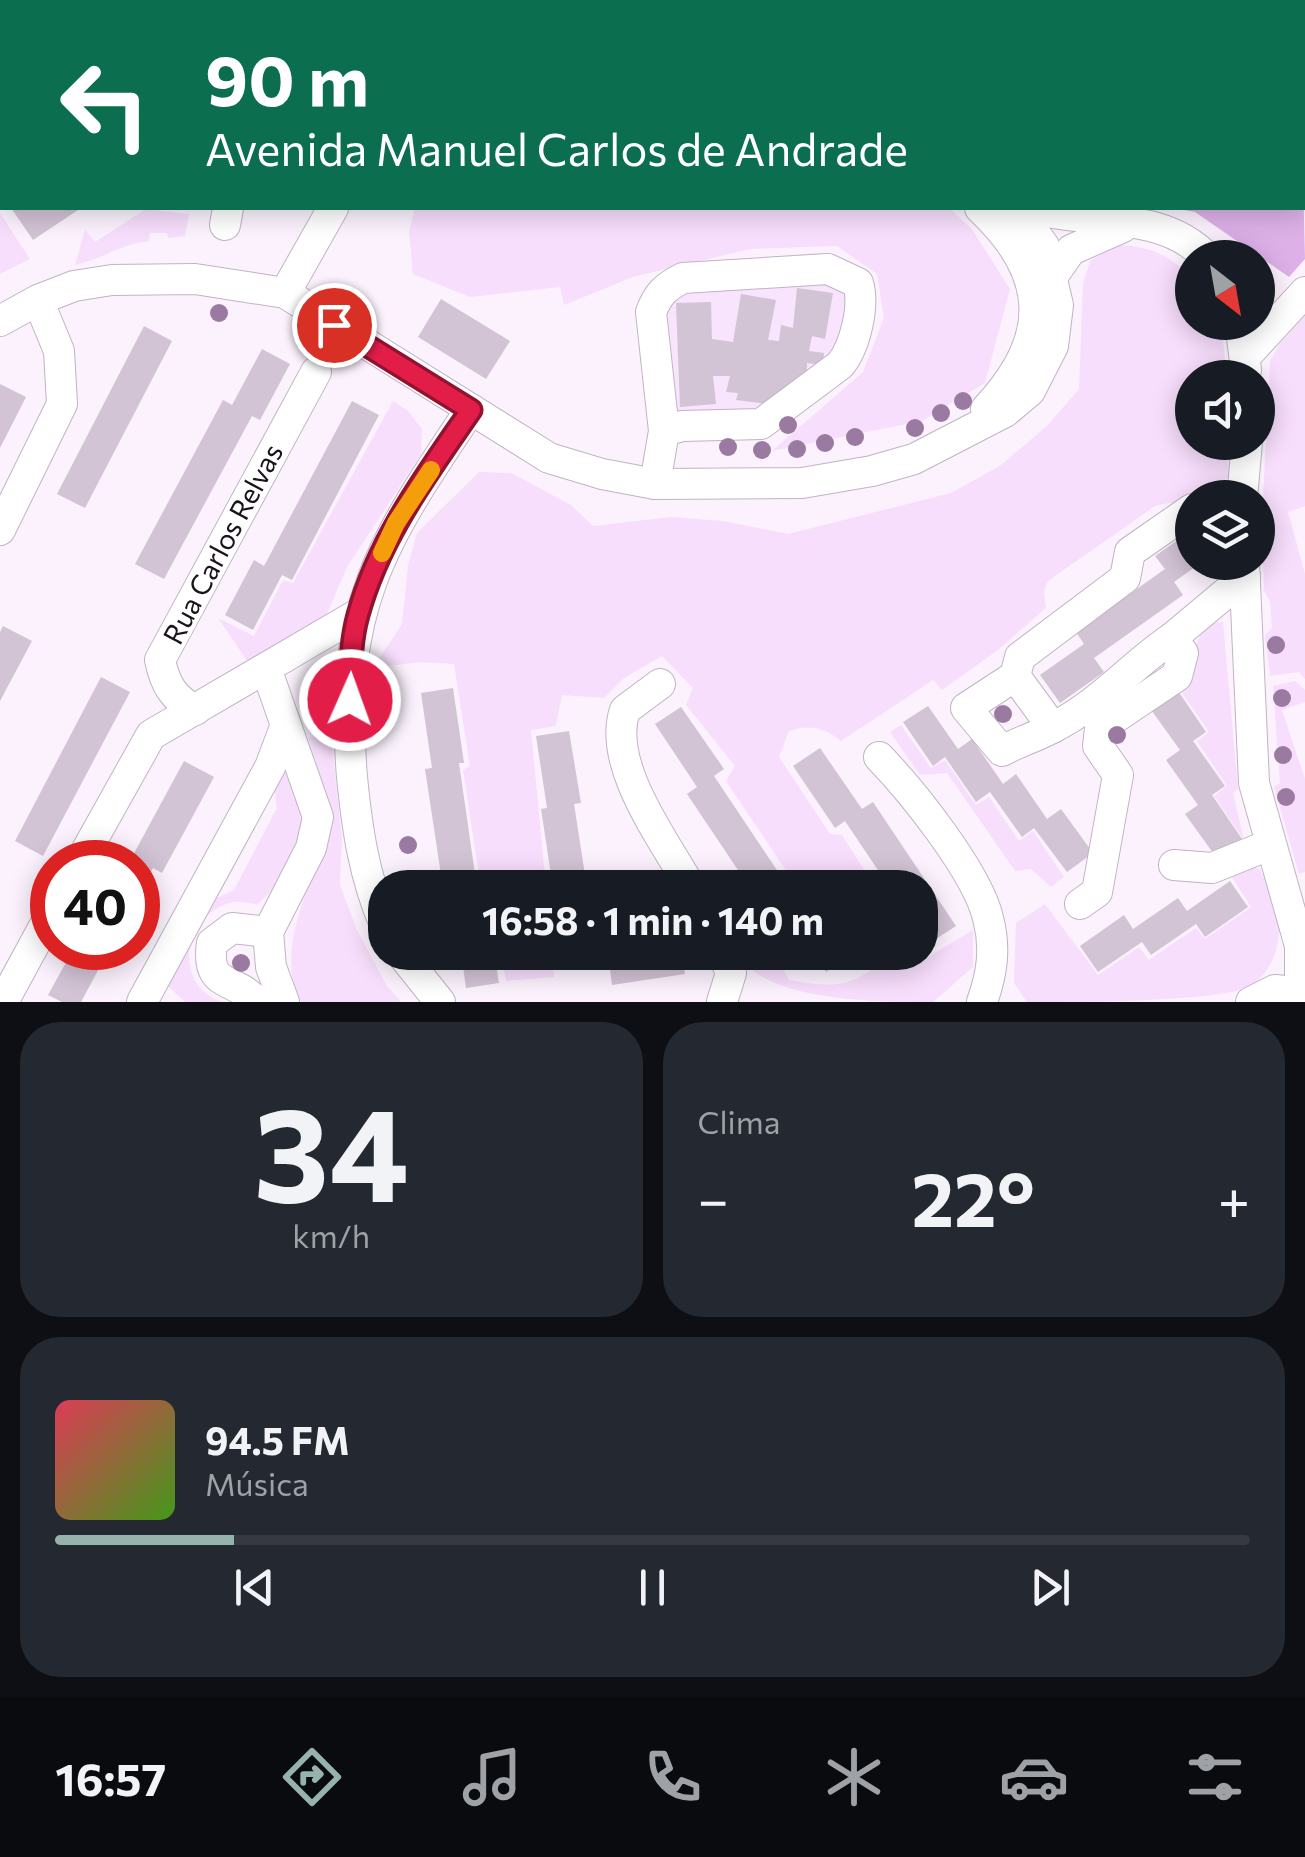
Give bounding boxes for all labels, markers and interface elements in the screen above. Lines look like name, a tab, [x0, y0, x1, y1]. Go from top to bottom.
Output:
text: 90 m	[205, 35, 369, 120]
icon: left	[40, 40, 170, 170]
text: Avenida Manuel Carlos de Andrade	[205, 120, 908, 175]
north arrow	[1175, 240, 1275, 340]
map controls	[1175, 240, 1275, 580]
pin	[292, 283, 377, 368]
icon: arrive	[307, 298, 362, 353]
button: sound	[1175, 360, 1275, 460]
street label: Rua Carlos Relvas	[155, 437, 289, 650]
button: layers	[1175, 480, 1275, 580]
position arrow	[298, 648, 402, 752]
speed limit sign: 40	[30, 840, 160, 970]
text: 16:58 · 1 min · 140 m	[482, 896, 824, 943]
text: 34	[254, 1070, 409, 1229]
text: Clima	[698, 1101, 780, 1141]
text: 22°	[911, 1151, 1035, 1242]
text: −	[698, 1164, 729, 1231]
text: +	[1218, 1164, 1250, 1231]
text: km/h	[292, 1215, 370, 1255]
text: 94.5 FM	[205, 1416, 350, 1463]
text: Música	[205, 1463, 309, 1503]
icon: previous	[227, 1560, 282, 1615]
icon: pause	[625, 1560, 680, 1615]
icon: next	[1023, 1560, 1078, 1615]
icon: directions	[277, 1742, 347, 1812]
icon: music	[457, 1742, 527, 1812]
icon: phone	[638, 1742, 708, 1812]
icon: climate	[819, 1742, 889, 1812]
icon: car	[999, 1742, 1069, 1812]
icon: filters	[1180, 1742, 1250, 1812]
text: 16:57	[55, 1750, 166, 1805]

